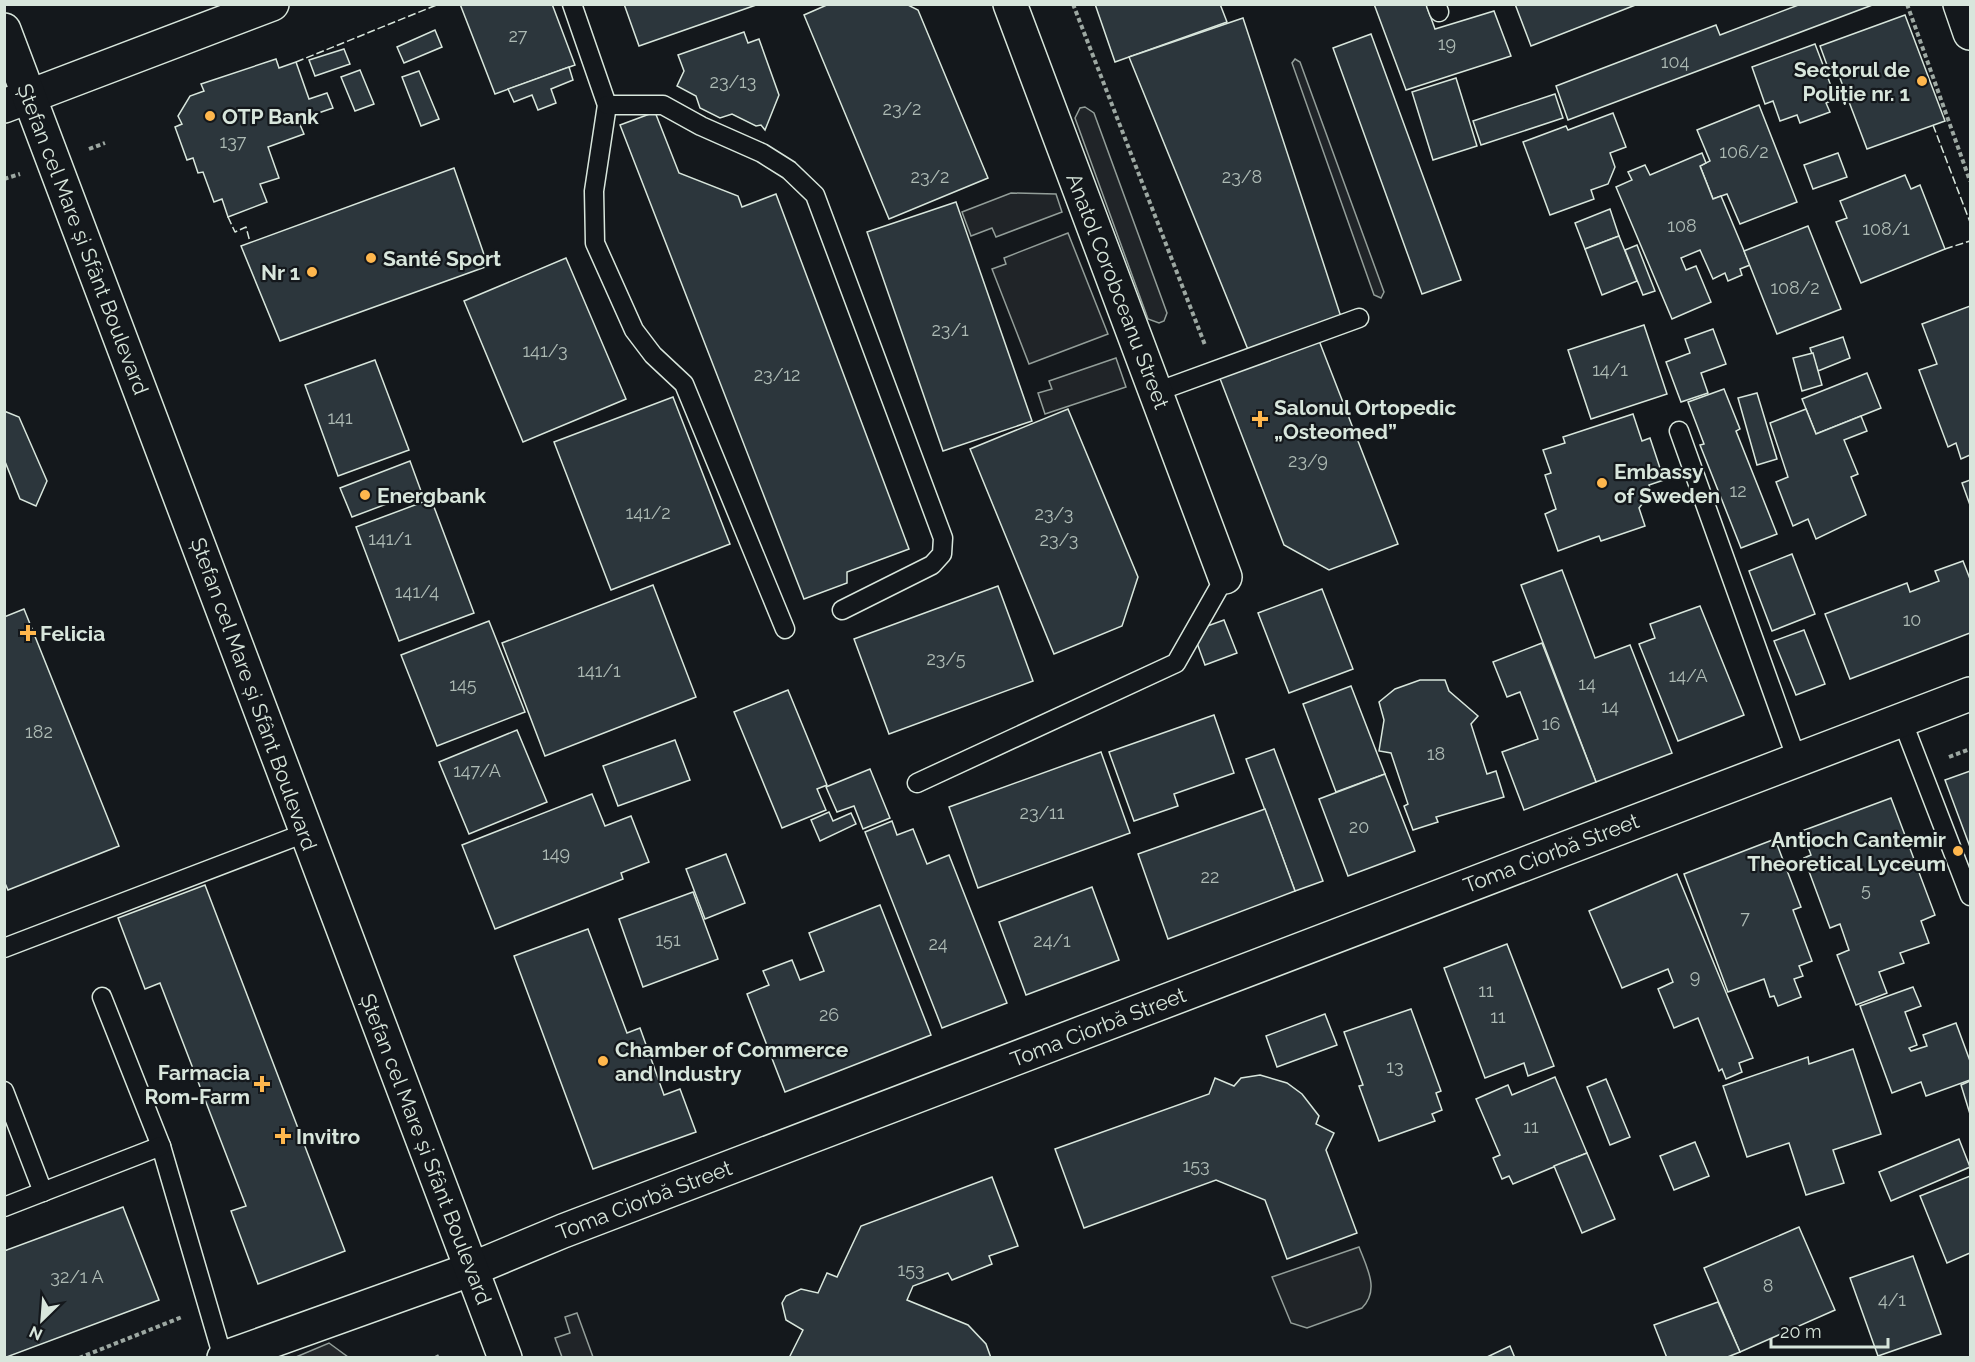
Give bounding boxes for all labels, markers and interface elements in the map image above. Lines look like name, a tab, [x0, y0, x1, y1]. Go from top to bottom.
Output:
house number: 27	[508, 25, 528, 46]
house number: 19	[1438, 33, 1456, 54]
house number: 104	[1661, 51, 1689, 72]
place label: Sectorul de Poliție nr. 1	[1794, 57, 1910, 106]
house number: 23/13	[710, 71, 756, 92]
marker: Sectorul de Poliție nr. 1	[1915, 74, 1929, 88]
street label: Ștefan cel Mare și Sfânt Boulevard	[12, 80, 154, 398]
house number: 23/2	[883, 98, 921, 119]
place label: OTP Bank	[222, 104, 319, 129]
marker: OTP Bank	[203, 109, 217, 123]
house number: 137	[220, 131, 247, 152]
house number: 106/2	[1719, 141, 1769, 162]
house number: 23/2	[911, 166, 949, 187]
house number: 23/8	[1222, 166, 1262, 187]
street label: Anatol Corobceanu Street	[1061, 170, 1175, 412]
house number: 108	[1667, 215, 1697, 236]
house number: 108/1	[1862, 218, 1910, 239]
place label: Santé Sport	[383, 246, 501, 271]
marker: Santé Sport	[364, 251, 378, 265]
place label: Nr 1	[261, 260, 300, 285]
marker: Nr 1	[305, 265, 319, 279]
house number: 108/2	[1770, 277, 1820, 298]
house number: 23/1	[931, 319, 969, 340]
house number: 141/3	[522, 340, 568, 361]
house number: 14/1	[1592, 359, 1628, 380]
house number: 23/12	[754, 364, 800, 385]
place label: Salonul Ortopedic „Osteomed”	[1274, 395, 1456, 444]
house number: 141	[327, 407, 353, 428]
marker: Salonul Ortopedic „Osteomed”	[1251, 410, 1269, 428]
house number: 23/9	[1288, 450, 1328, 471]
place label: Embassy of Sweden	[1614, 459, 1720, 508]
marker: Embassy of Sweden	[1595, 476, 1609, 490]
house number: 12	[1729, 480, 1747, 501]
place label: Energbank	[377, 483, 486, 508]
marker: Energbank	[358, 488, 372, 502]
house number: 141/2	[625, 502, 671, 523]
house number: 23/3	[1035, 503, 1073, 524]
house number: 141/1	[368, 528, 412, 549]
house number: 23/3	[1040, 529, 1078, 550]
street label: Ștefan cel Mare și Sfânt Boulevard	[186, 534, 322, 854]
house number: 141/4	[395, 581, 439, 602]
house number: 10	[1903, 609, 1921, 630]
place label: Felicia	[40, 621, 105, 646]
marker: Felicia	[21, 626, 35, 640]
house number: 23/5	[926, 648, 966, 669]
house number: 141/1	[577, 660, 621, 681]
house number: 14/A	[1668, 665, 1708, 686]
house number: 14	[1578, 673, 1596, 694]
house number: 145	[449, 674, 477, 695]
house number: 14	[1601, 696, 1619, 717]
house number: 16	[1542, 713, 1560, 734]
house number: 182	[25, 721, 53, 742]
house number: 18	[1427, 743, 1445, 764]
house number: 147/A	[453, 760, 501, 781]
house number: 23/11	[1020, 802, 1065, 823]
street label: Toma Ciorbă Street	[1460, 808, 1642, 898]
house number: 20	[1349, 816, 1369, 837]
place label: Antioch Cantemir Theoretical Lyceum	[1747, 827, 1946, 876]
house number: 149	[542, 843, 570, 864]
marker: Antioch Cantemir Theoretical Lyceum	[1951, 844, 1965, 858]
house number: 22	[1201, 866, 1219, 887]
house number: 5	[1861, 879, 1871, 900]
house number: 7	[1740, 907, 1750, 928]
house number: 151	[655, 929, 681, 950]
house number: 24/1	[1033, 930, 1071, 951]
house number: 24	[928, 933, 948, 954]
house number: 9	[1690, 966, 1700, 987]
house number: 11	[1478, 980, 1494, 1001]
street label: Toma Ciorbă Street	[1007, 982, 1189, 1072]
street label: Ștefan cel Mare și Sfânt Boulevard	[355, 990, 497, 1308]
house number: 26	[819, 1004, 839, 1025]
house number: 11	[1490, 1006, 1506, 1027]
place label: Chamber of Commerce and Industry	[615, 1037, 849, 1086]
marker: Chamber of Commerce and Industry	[596, 1054, 610, 1068]
house number: 13	[1386, 1056, 1404, 1077]
place label: Farmacia Rom-Farm	[144, 1060, 250, 1109]
marker: Farmacia Rom-Farm	[255, 1077, 269, 1091]
house number: 11	[1523, 1116, 1539, 1137]
place label: Invitro	[296, 1124, 360, 1149]
marker: Invitro	[274, 1127, 292, 1145]
street label: Toma Ciorbă Street	[553, 1155, 735, 1245]
house number: 153	[1182, 1155, 1210, 1176]
house number: 153	[897, 1259, 925, 1280]
house number: 32/1 A	[50, 1266, 104, 1287]
house number: 8	[1763, 1275, 1773, 1296]
house number: 4/1	[1878, 1289, 1906, 1310]
north arrow	[12, 1290, 72, 1350]
scale bar	[1771, 1311, 1888, 1349]
text: 20 m	[1780, 1321, 1822, 1342]
text: N	[26, 1322, 45, 1344]

